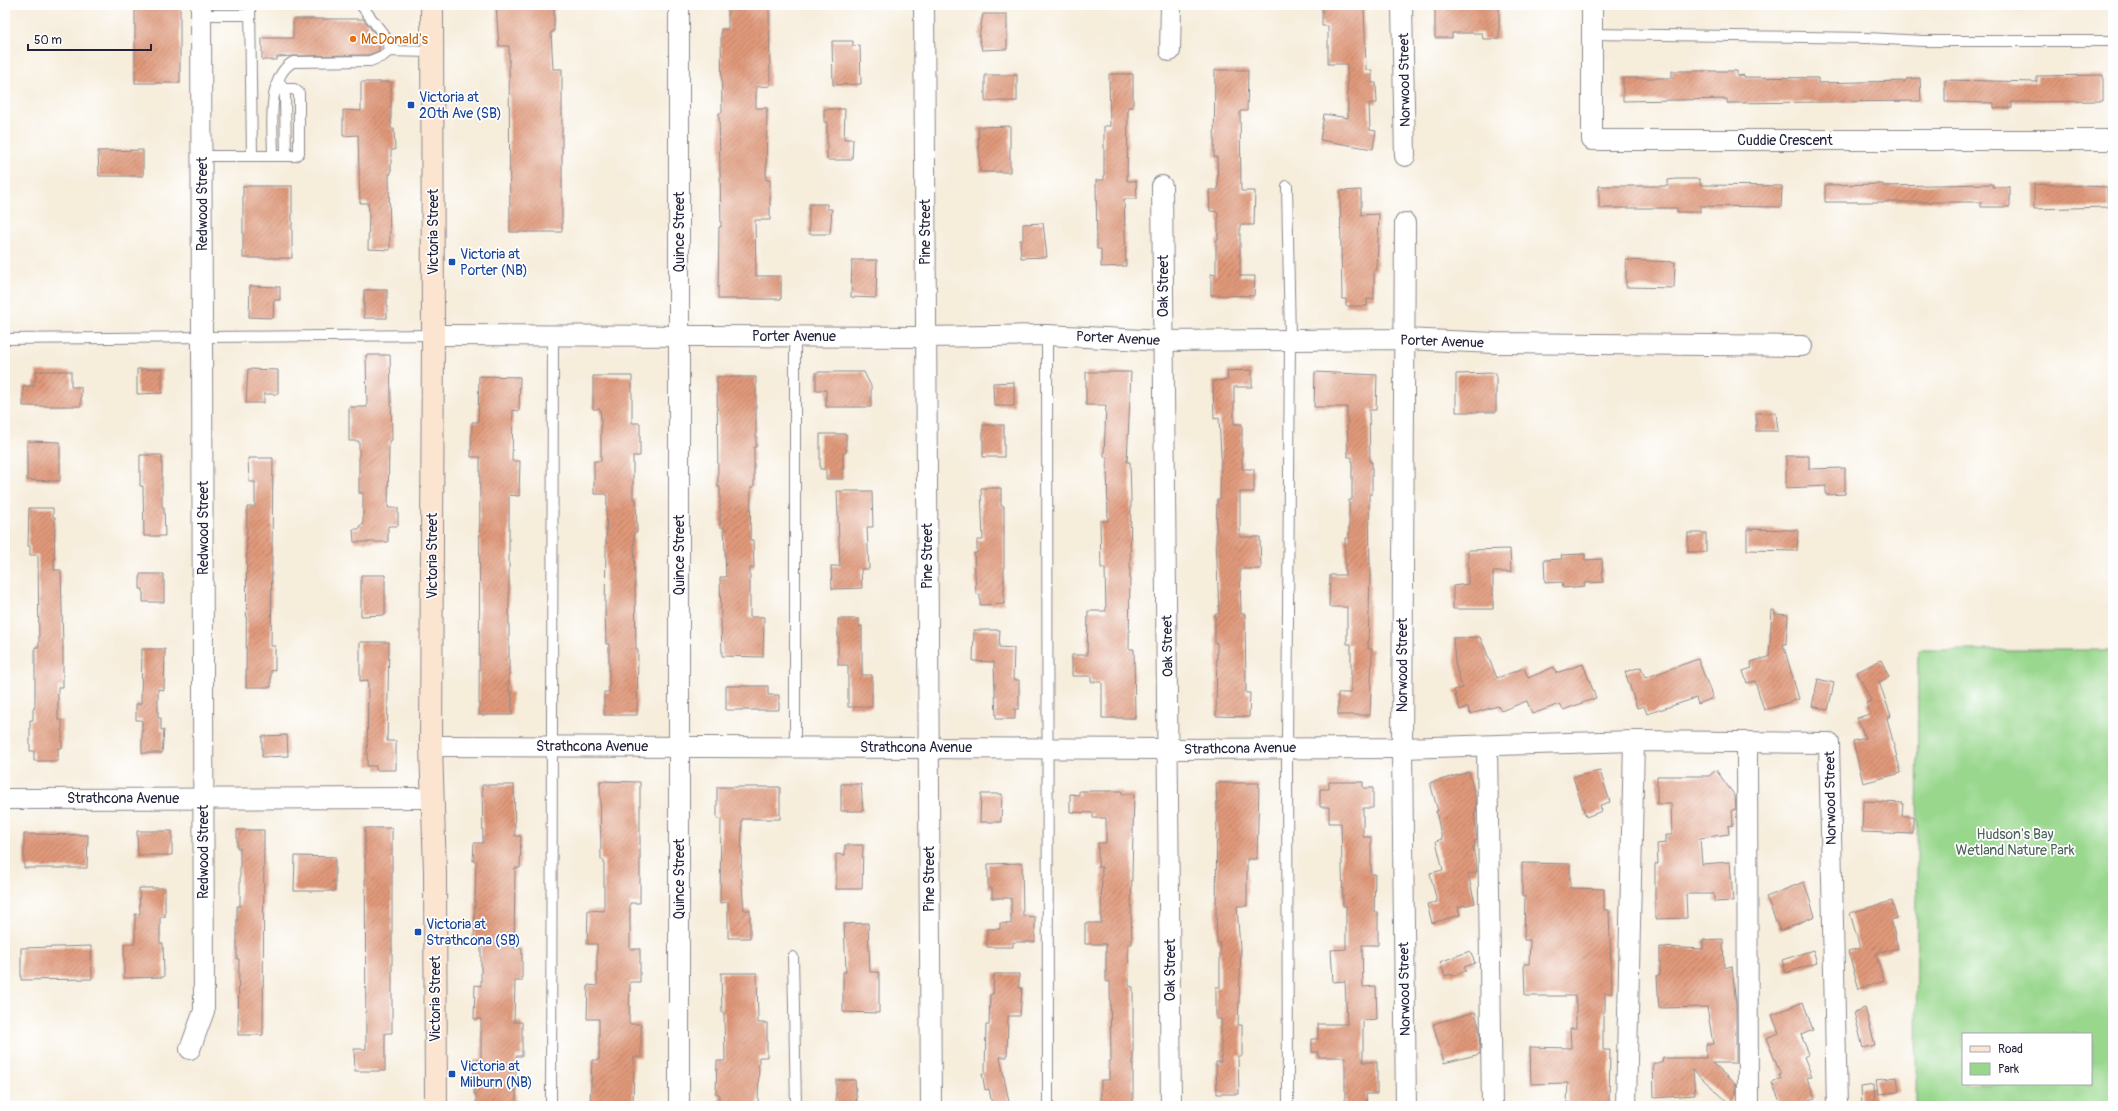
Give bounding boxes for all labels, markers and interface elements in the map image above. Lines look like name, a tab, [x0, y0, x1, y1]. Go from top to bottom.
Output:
scale bar	[28, 26, 151, 52]
place label: McDonald's	[361, 31, 429, 48]
street label: Norwood Street	[1395, 32, 1414, 127]
text: 50 m	[34, 33, 62, 48]
marker: McDonald's	[348, 34, 358, 44]
place label: Victoria at 20th Ave (SB)	[419, 89, 502, 122]
marker: Victoria at 20th Ave (SB)	[406, 100, 416, 110]
street label: Cuddie Crescent	[1737, 132, 1833, 149]
street label: Redwood Street	[194, 157, 211, 251]
street label: Victoria Street	[425, 189, 442, 275]
street label: Quince Street	[671, 191, 688, 272]
street label: Pine Street	[917, 199, 934, 265]
place label: Victoria at Porter (NB)	[460, 246, 528, 279]
street label: Oak Street	[1155, 255, 1172, 317]
marker: Victoria at Porter (NB)	[447, 257, 457, 267]
street label: Porter Avenue	[752, 328, 836, 345]
street label: Porter Avenue	[1076, 328, 1160, 349]
street label: Porter Avenue	[1400, 332, 1484, 351]
street label: Redwood Street	[195, 481, 212, 575]
street label: Victoria Street	[424, 513, 441, 599]
street label: Quince Street	[671, 514, 688, 595]
street label: Pine Street	[919, 523, 936, 589]
street label: Oak Street	[1158, 614, 1177, 677]
street label: Norwood Street	[1394, 617, 1411, 712]
street label: Strathcona Avenue	[536, 738, 648, 755]
street label: Strathcona Avenue	[860, 739, 972, 756]
street label: Strathcona Avenue	[1184, 739, 1296, 758]
street label: Norwood Street	[1821, 750, 1840, 845]
street label: Strathcona Avenue	[67, 790, 179, 807]
street label: Redwood Street	[195, 805, 212, 899]
park label: Hudson's Bay Wetland Nature Park	[1955, 826, 2075, 859]
street label: Quince Street	[671, 838, 688, 919]
street label: Pine Street	[921, 846, 938, 912]
place label: Victoria at Strathcona (SB)	[426, 916, 521, 949]
marker: Victoria at Strathcona (SB)	[413, 927, 423, 937]
street label: Oak Street	[1162, 939, 1179, 1001]
street label: Norwood Street	[1395, 941, 1414, 1036]
street label: Victoria Street	[427, 956, 444, 1042]
legend	[1962, 1033, 2092, 1085]
text: Road	[1998, 1042, 2023, 1057]
place label: Victoria at Milburn (NB)	[460, 1058, 533, 1091]
text: Park	[1998, 1062, 2019, 1077]
marker: Victoria at Milburn (NB)	[447, 1069, 457, 1079]

